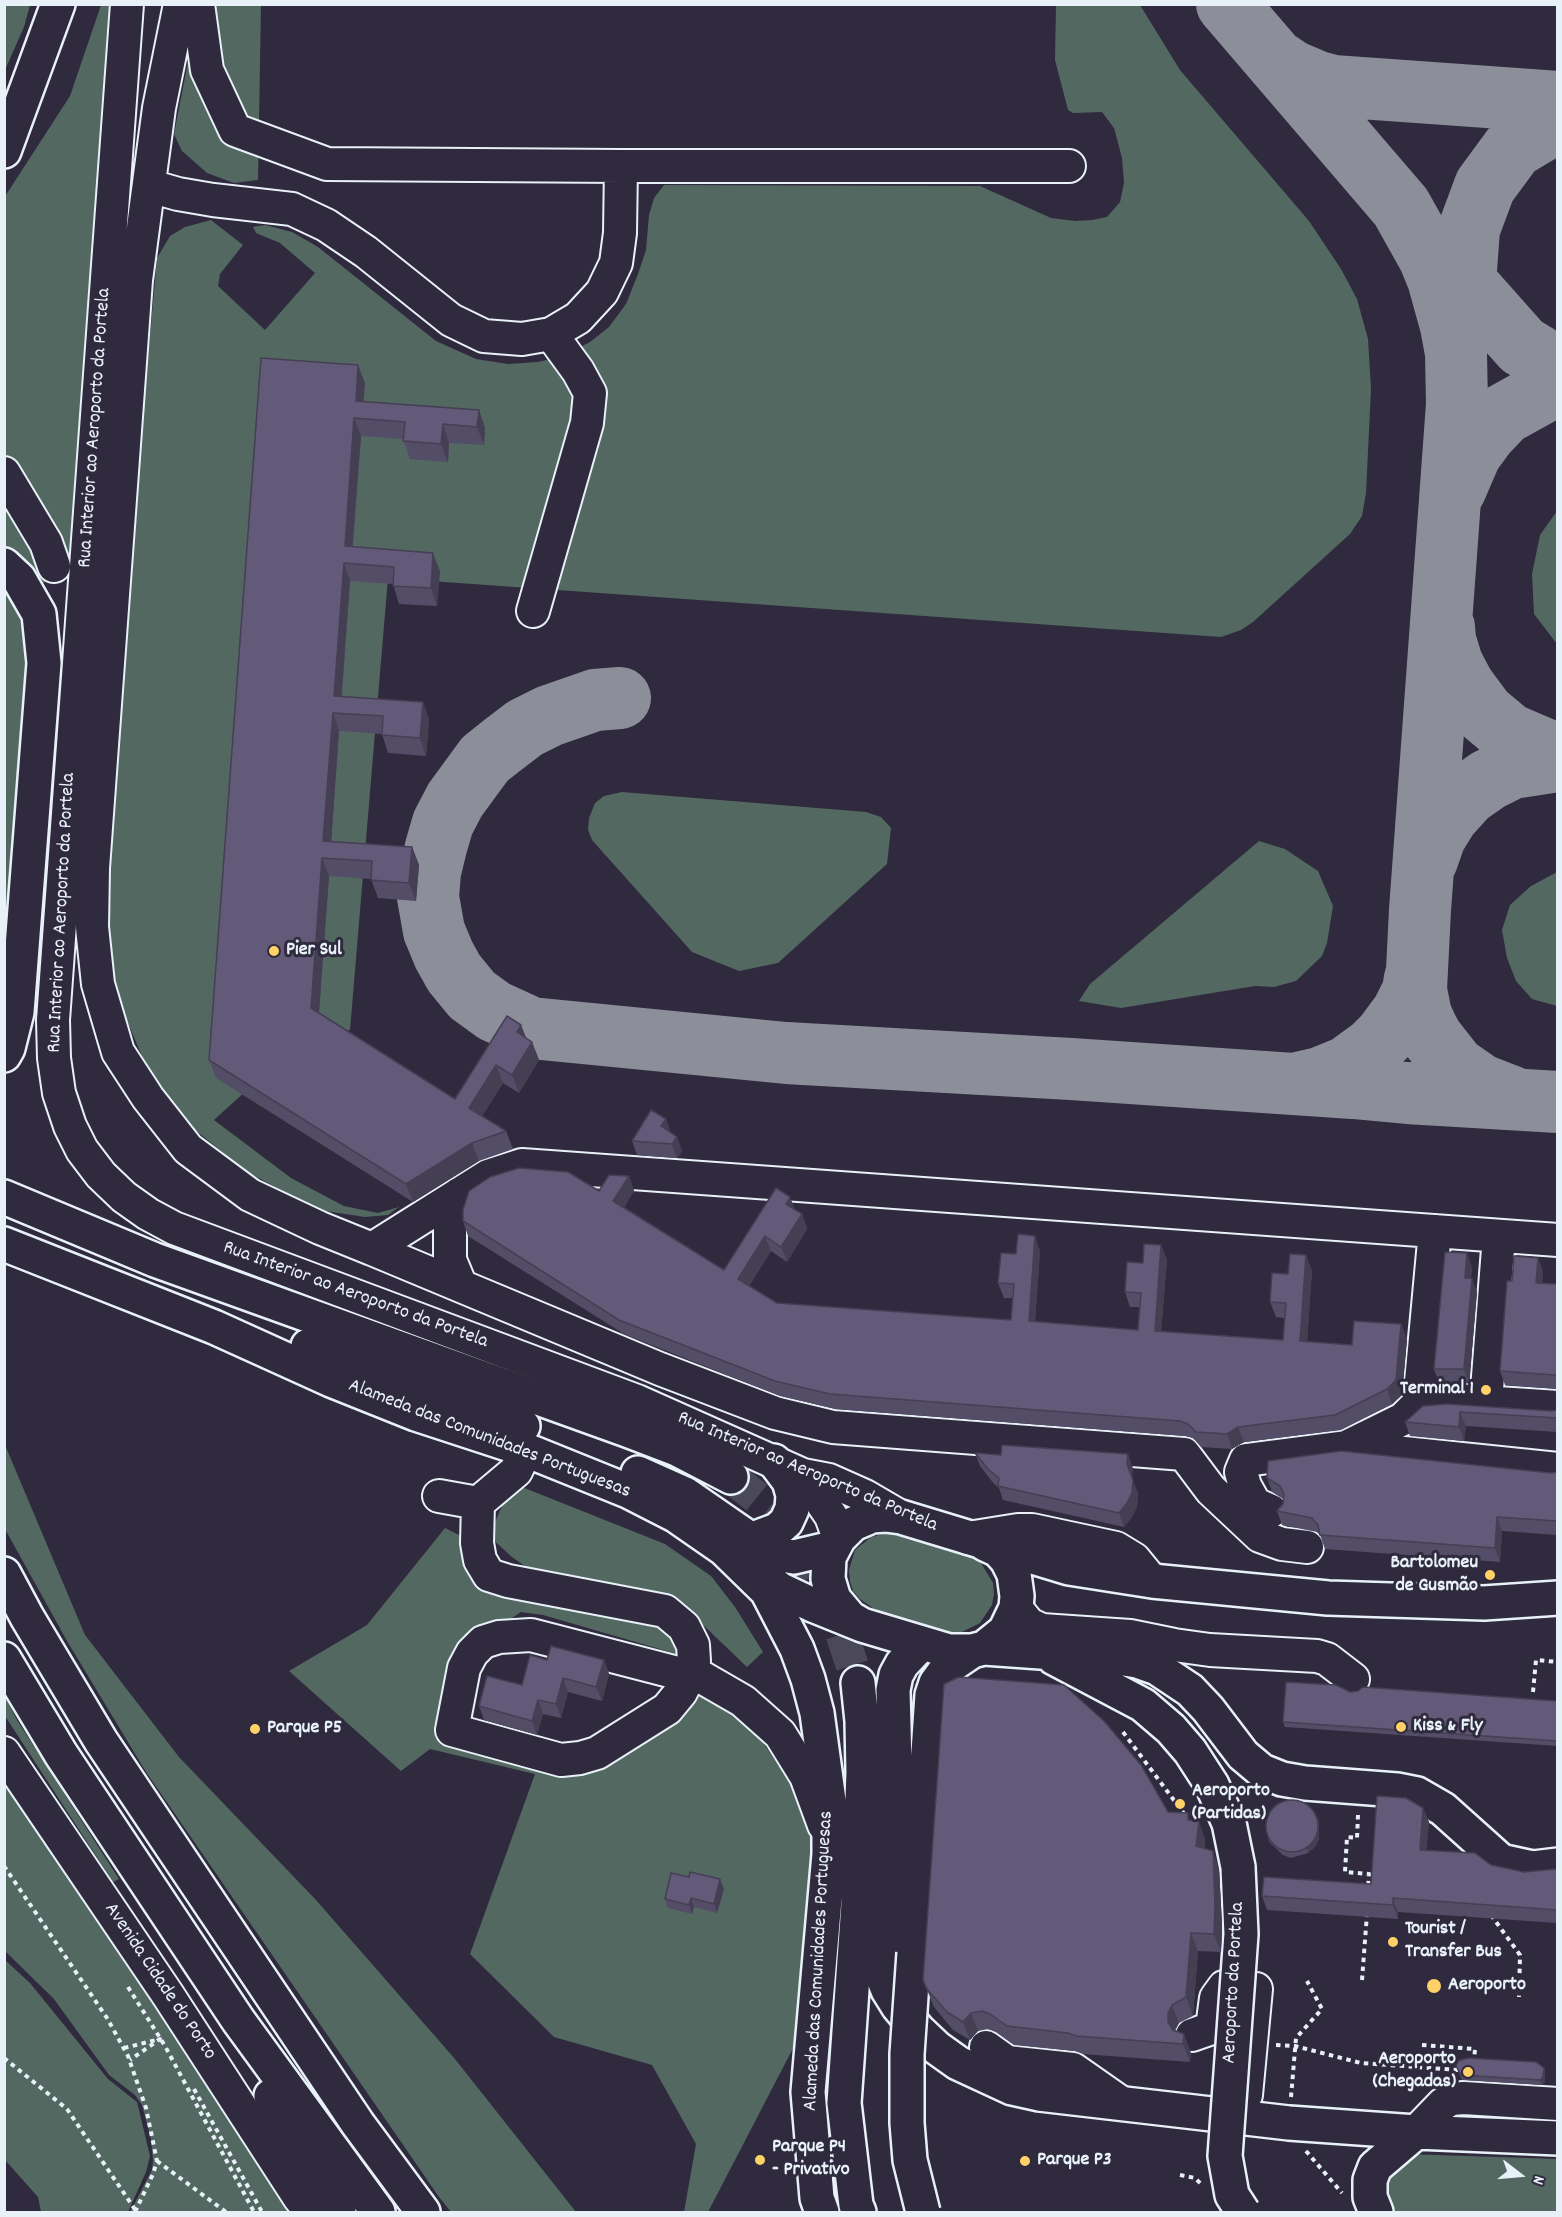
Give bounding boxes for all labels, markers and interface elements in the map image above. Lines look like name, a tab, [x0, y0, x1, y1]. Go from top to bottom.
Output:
street label: Rua Interior ao Aeroporto da Portela	[74, 287, 118, 569]
street label: Rua Interior ao Aeroporto da Portela	[44, 772, 82, 1054]
place label: Pier Sul	[286, 939, 342, 963]
marker: Pier Sul	[267, 944, 281, 958]
street label: Rua Interior ao Aeroporto da Portela	[219, 1237, 491, 1355]
street label: Alameda das Comunidades Portuguesas	[344, 1375, 634, 1505]
place label: Terminal 1	[1400, 1378, 1474, 1402]
marker: Terminal 1	[1479, 1383, 1493, 1397]
street label: Rua Interior ao Aeroporto da Portela	[673, 1407, 941, 1539]
place label: Bartolomeu de Gusmão	[1391, 1552, 1478, 1599]
marker: Bartolomeu de Gusmão	[1483, 1568, 1497, 1582]
place label: Kiss & Fly	[1413, 1715, 1482, 1739]
place label: Parque P5	[267, 1717, 342, 1741]
marker: Kiss & Fly	[1394, 1720, 1408, 1734]
marker: Parque P5	[248, 1722, 262, 1736]
place label: Aeroporto (Partidas)	[1192, 1780, 1270, 1827]
marker: Aeroporto (Partidas)	[1173, 1797, 1187, 1811]
street label: Alameda das Comunidades Portuguesas	[800, 1810, 840, 2112]
street label: Avenida Cidade do Porto	[98, 1899, 220, 2065]
street label: Aeroporto da Portela	[1219, 1902, 1251, 2064]
place label: Tourist / Transfer Bus	[1405, 1918, 1502, 1965]
marker: Tourist / Transfer Bus	[1386, 1935, 1400, 1949]
place label: Aeroporto	[1448, 1974, 1526, 1998]
marker: Aeroporto	[1425, 1977, 1443, 1995]
place label: Aeroporto (Chegadas)	[1373, 2048, 1456, 2095]
marker: Aeroporto (Chegadas)	[1461, 2065, 1475, 2079]
place label: Parque P4 - Privativo	[772, 2136, 850, 2183]
north arrow	[1490, 2145, 1550, 2205]
place label: Parque P3	[1037, 2149, 1112, 2173]
marker: Parque P4 - Privativo	[753, 2153, 767, 2167]
marker: Parque P3	[1018, 2154, 1032, 2168]
text: N	[1526, 2173, 1550, 2187]

